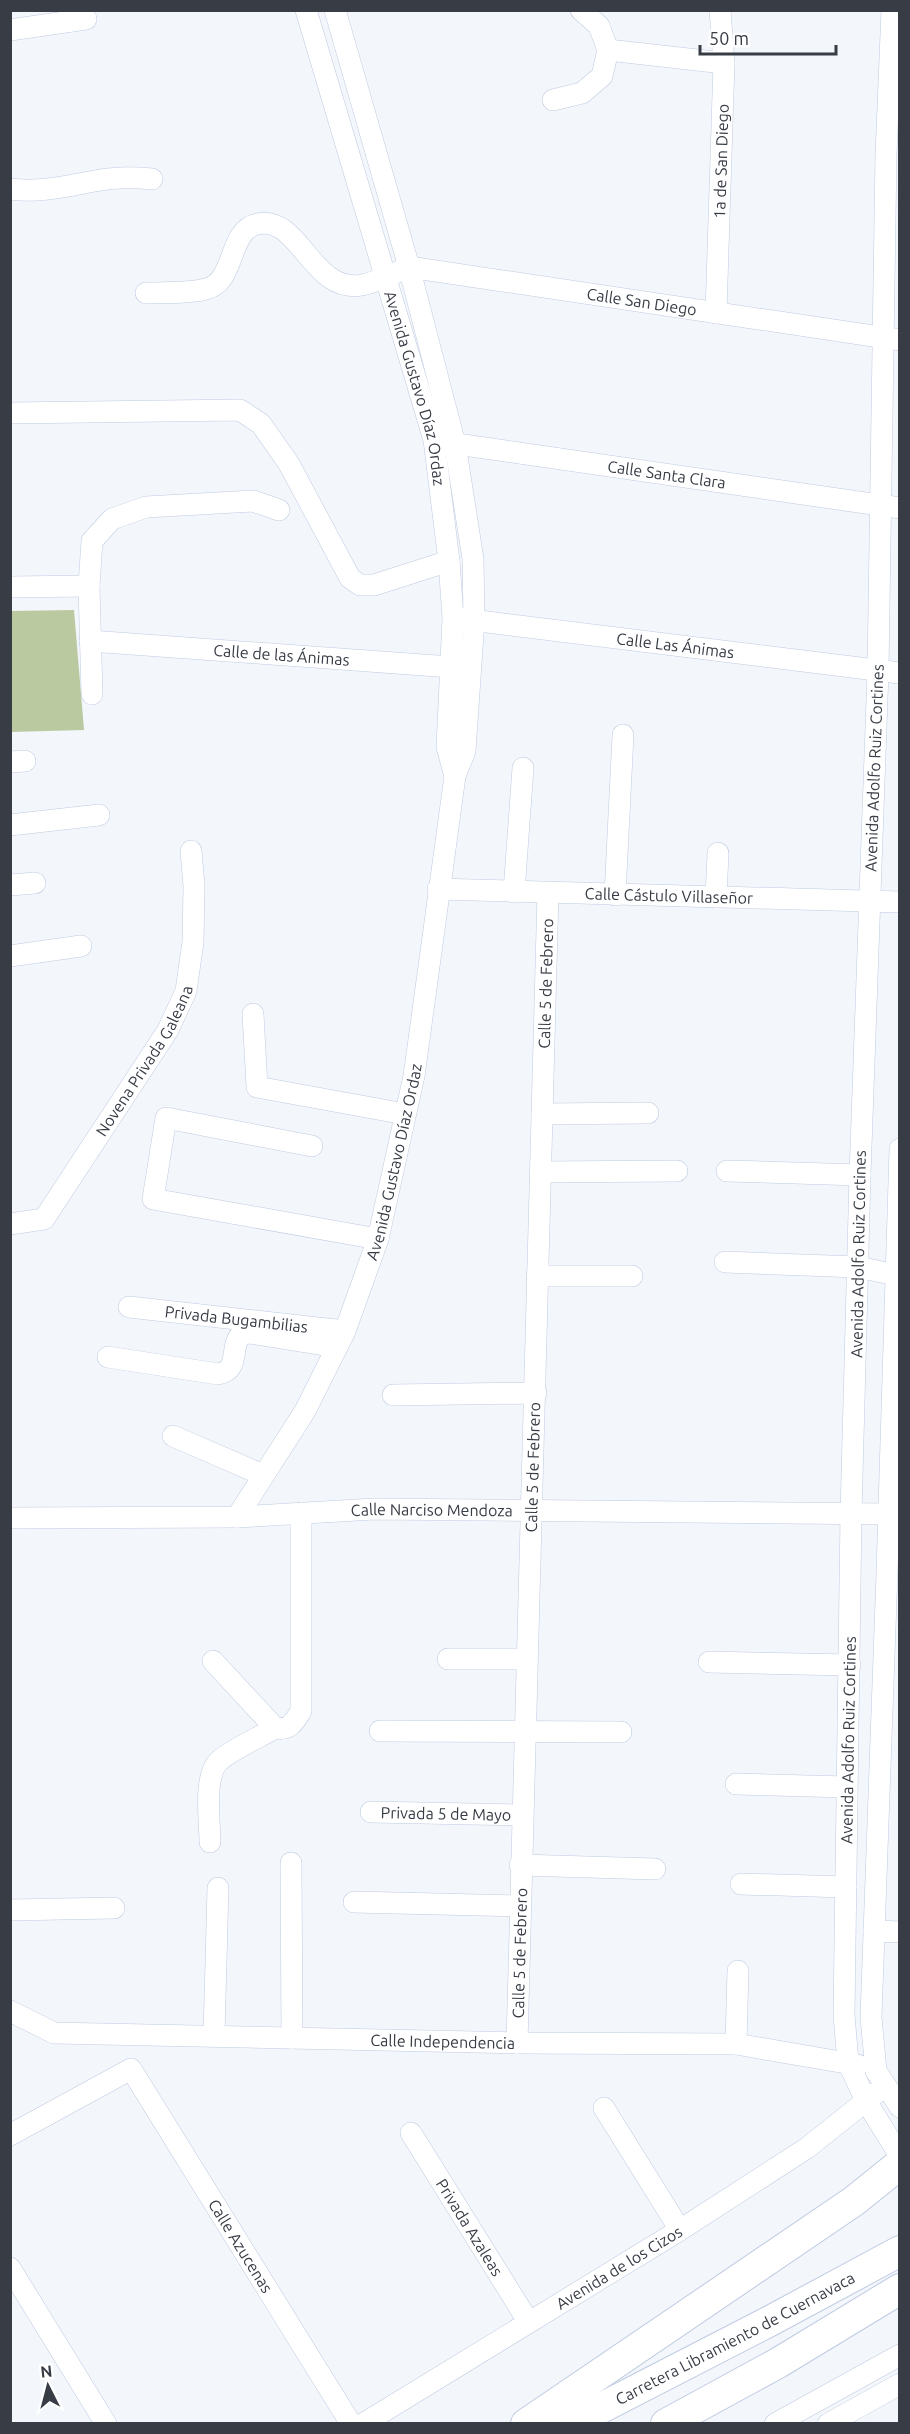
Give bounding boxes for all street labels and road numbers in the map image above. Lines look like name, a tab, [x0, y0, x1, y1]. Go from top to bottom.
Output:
street label: 1a de San Diego	[710, 103, 732, 219]
street label: Calle San Diego	[585, 285, 698, 319]
street label: Avenida Gustavo Díaz Ordaz	[381, 289, 449, 487]
street label: Calle Santa Clara	[606, 457, 727, 492]
street label: Calle Las Ánimas	[616, 629, 735, 661]
street label: Calle de las Ánimas	[213, 641, 350, 669]
street label: Avenida Adolfo Ruiz Cortines	[861, 664, 887, 872]
street label: Calle Cástulo Villaseñor	[585, 884, 753, 907]
street label: Calle 5 de Febrero	[535, 918, 556, 1049]
street label: Novena Privada Galeana	[92, 985, 196, 1139]
street label: Avenida Gustavo Díaz Ordaz	[362, 1062, 425, 1262]
street label: Avenida Adolfo Ruiz Cortines	[847, 1150, 869, 1358]
street label: Privada Bugambilias	[164, 1302, 309, 1336]
street label: Calle 5 de Febrero	[522, 1402, 543, 1533]
street label: Calle Narciso Mendoza	[350, 1500, 513, 1519]
street label: Avenida Adolfo Ruiz Cortines	[837, 1636, 859, 1844]
street label: Privada 5 de Mayo	[381, 1803, 511, 1824]
street label: Calle 5 de Febrero	[509, 1888, 530, 2019]
street label: Calle Independencia	[370, 2031, 515, 2052]
street label: Privada Azaleas	[433, 2175, 507, 2279]
street label: Calle Azucenas	[205, 2196, 276, 2296]
street label: Avenida de los Cizos	[553, 2222, 685, 2313]
street label: Carretera Libramiento de Cuernavaca	[612, 2268, 858, 2408]

